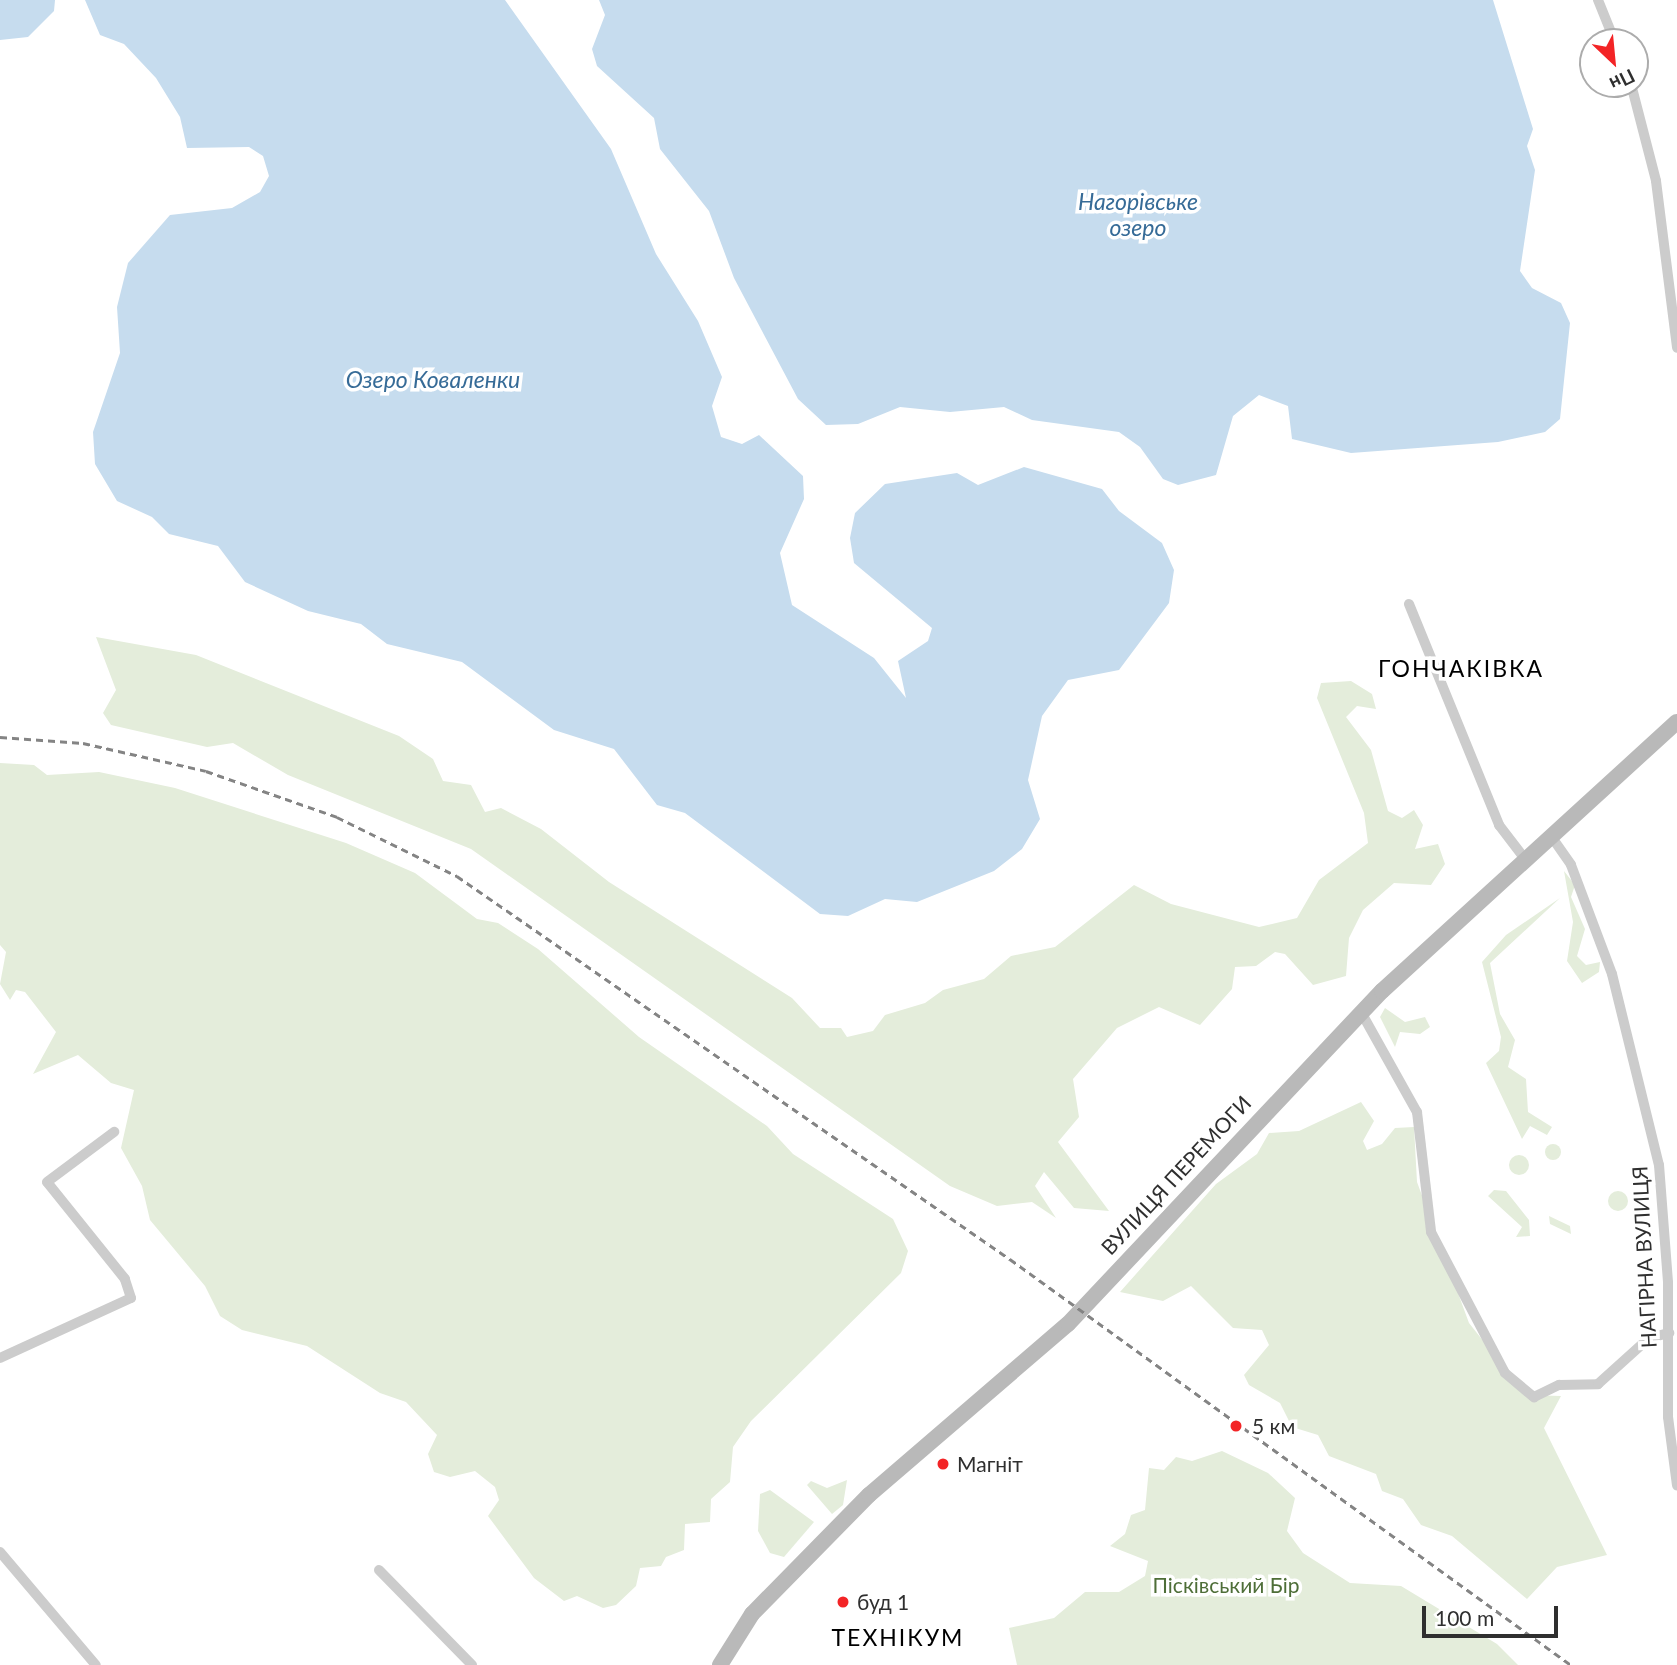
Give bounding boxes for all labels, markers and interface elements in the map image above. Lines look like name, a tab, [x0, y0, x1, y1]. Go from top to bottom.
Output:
north arrow	[1579, 28, 1649, 98]
text: Пн	[1606, 65, 1639, 96]
water label: Нагорівське озеро	[1078, 187, 1198, 241]
water label: Озеро Коваленки	[346, 365, 520, 393]
district label: ГОНЧАКІВКА	[1379, 654, 1543, 682]
street label: ВУЛИЦЯ ПЕРЕМОГИ	[1096, 1090, 1256, 1260]
street label: НАГІРНА ВУЛИЦЯ	[1627, 1165, 1661, 1349]
place label: 5 км	[1252, 1413, 1295, 1439]
marker: 5 км	[1226, 1416, 1246, 1436]
place label: Магніт	[957, 1451, 1023, 1477]
marker: Магніт	[935, 1456, 951, 1472]
park label: Пісківський Бір	[1153, 1572, 1299, 1598]
place label: буд 1	[857, 1589, 909, 1615]
scale bar	[1425, 1592, 1562, 1636]
marker: буд 1	[835, 1594, 851, 1610]
text: 100 m	[1435, 1605, 1494, 1630]
district label: ТЕХНІКУМ	[833, 1623, 963, 1651]

